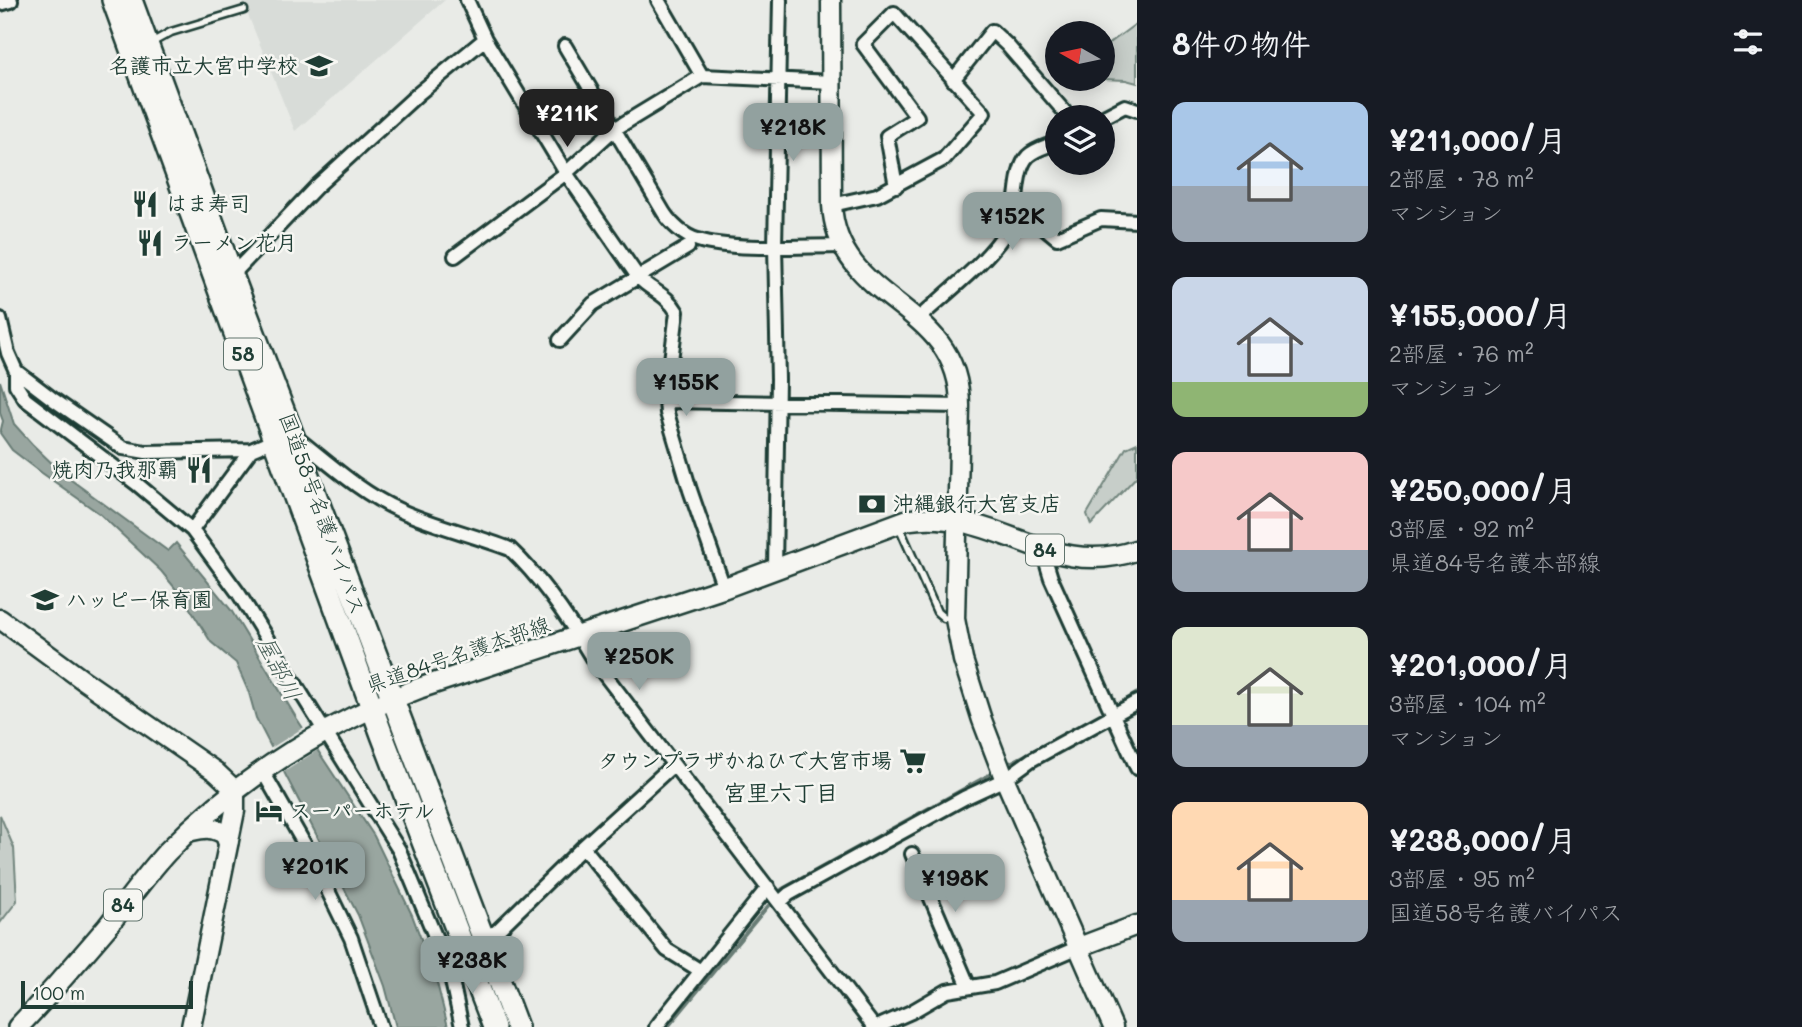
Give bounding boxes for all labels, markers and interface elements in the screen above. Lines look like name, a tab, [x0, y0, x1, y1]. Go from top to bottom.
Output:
north arrow	[1045, 21, 1115, 91]
map controls	[1045, 21, 1115, 175]
text: 8件の物件	[1172, 23, 1311, 63]
icon: filters	[1729, 23, 1767, 61]
place label: 名護市立大宮中学校	[109, 51, 298, 78]
school or university icon: 名護市立大宮中学校	[304, 51, 334, 81]
pin: ¥211K	[518, 90, 616, 149]
text: ¥211K	[535, 97, 599, 127]
pin: ¥218K	[744, 104, 842, 163]
button: layers	[1045, 105, 1115, 175]
text: ¥218K	[759, 111, 827, 141]
text: ¥211,000/月	[1389, 119, 1567, 159]
icon: home	[1228, 130, 1312, 214]
text: 2部屋 · 78 m²	[1389, 163, 1534, 193]
restaurant icon: はま寿司	[130, 189, 160, 219]
place label: はま寿司	[166, 189, 250, 216]
pin: ¥152K	[963, 192, 1061, 252]
text: マンション	[1389, 197, 1503, 227]
text: ¥152K	[979, 200, 1045, 230]
restaurant icon: ラーメン花月	[135, 228, 165, 258]
place label: ラーメン花月	[171, 228, 297, 255]
text: ¥155,000/月	[1389, 294, 1572, 334]
icon: home	[1228, 305, 1312, 389]
road number: 58	[224, 338, 262, 370]
text: 2部屋 · 76 m²	[1389, 338, 1534, 368]
pin: ¥155K	[637, 358, 735, 418]
text: ¥155K	[652, 366, 720, 396]
text: マンション	[1389, 372, 1503, 402]
street label: 国道58号名護バイパス	[274, 409, 373, 618]
place label: 焼肉乃我那覇	[52, 455, 178, 482]
restaurant icon: 焼肉乃我那覇	[184, 455, 214, 485]
text: ¥250,000/月	[1389, 469, 1577, 509]
icon: home	[1228, 480, 1312, 564]
bank icon: 沖縄銀行大宮支店	[857, 489, 887, 519]
place label: 沖縄銀行大宮支店	[893, 489, 1061, 516]
text: 3部屋 · 92 m²	[1389, 513, 1534, 543]
road number: 84	[1026, 534, 1064, 566]
text: 県道84号名護本部線	[1389, 547, 1600, 577]
school or university icon: ハッピー保育園	[30, 585, 60, 615]
place label: ハッピー保育園	[66, 585, 212, 612]
street label: 県道84号名護本部線	[362, 609, 553, 698]
water label: 屋部川	[251, 630, 309, 705]
pin: ¥250K	[590, 632, 688, 692]
text: ¥250K	[603, 640, 675, 670]
text: ¥201,000/月	[1389, 644, 1573, 684]
icon: home	[1228, 655, 1312, 739]
text: 3部屋 · 104 m²	[1389, 688, 1546, 718]
text: マンション	[1389, 722, 1503, 752]
place label: タウンプラザかねひで大宮市場	[598, 746, 892, 773]
supermarket icon: タウンプラザかねひで大宮市場	[898, 746, 928, 776]
district label: 宮里六丁目	[724, 777, 839, 807]
hotel icon: スーパーホテル	[254, 796, 284, 826]
place label: スーパーホテル	[290, 796, 435, 823]
text: ¥238,000/月	[1389, 819, 1577, 859]
icon: home	[1228, 830, 1312, 914]
pin: ¥201K	[266, 842, 364, 902]
text: ¥201K	[281, 850, 349, 880]
pin: ¥198K	[906, 855, 1004, 914]
text: ¥198K	[921, 862, 989, 892]
text: 3部屋 · 95 m²	[1389, 863, 1535, 893]
road number: 84	[104, 890, 142, 920]
text: 国道58号名護バイパス	[1389, 897, 1623, 927]
pin: ¥238K	[423, 936, 521, 996]
text: ¥238K	[436, 944, 508, 974]
scale bar	[21, 978, 192, 1010]
text: 100 m	[32, 980, 85, 1005]

